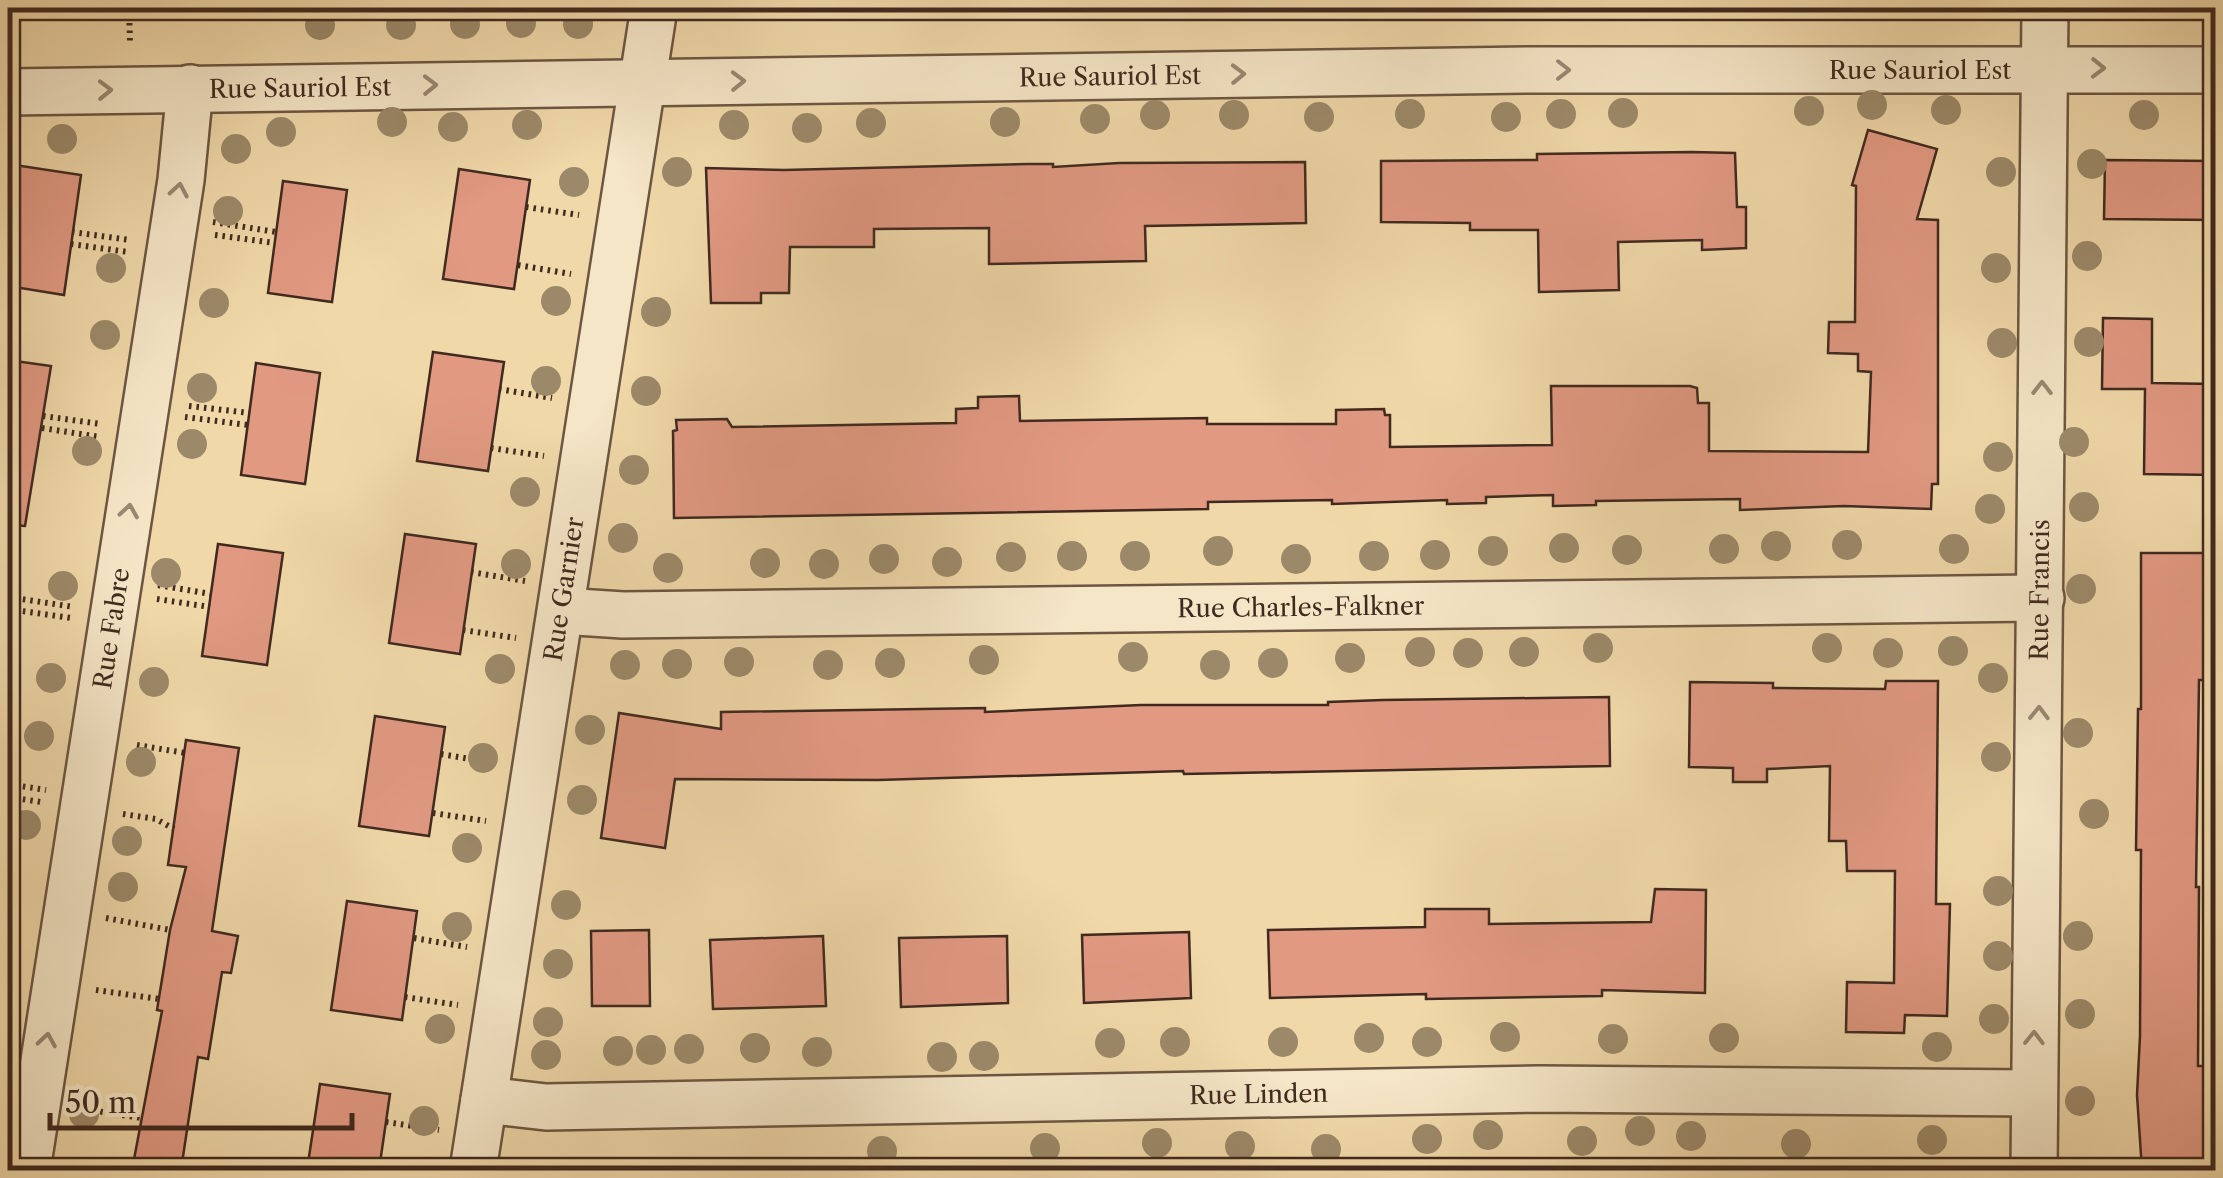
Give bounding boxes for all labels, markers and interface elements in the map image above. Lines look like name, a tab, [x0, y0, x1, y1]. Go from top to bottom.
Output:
street label: Rue Sauriol Est	[1829, 55, 2011, 86]
one-way arrow	[2091, 58, 2107, 79]
street label: Rue Sauriol Est	[1019, 59, 1201, 93]
one-way arrow	[1556, 59, 1572, 80]
one-way arrow	[1232, 63, 1247, 85]
street label: Rue Sauriol Est	[209, 71, 391, 105]
one-way arrow	[731, 71, 747, 92]
one-way arrow	[422, 74, 438, 96]
one-way arrow	[97, 79, 113, 100]
one-way arrow	[168, 181, 189, 198]
one-way arrow	[2031, 380, 2053, 396]
one-way arrow	[118, 503, 139, 519]
street label: Rue Garnier	[537, 514, 590, 664]
street label: Rue Francis	[2023, 519, 2056, 661]
street label: Rue Fabre	[87, 566, 136, 691]
street label: Rue Charles-Falkner	[1177, 590, 1425, 624]
one-way arrow	[2028, 705, 2049, 721]
one-way arrow	[2023, 1030, 2045, 1046]
one-way arrow	[36, 1031, 57, 1048]
scale bar	[50, 1068, 352, 1130]
street label: Rue Linden	[1189, 1077, 1329, 1111]
text: 50 m	[65, 1084, 136, 1121]

